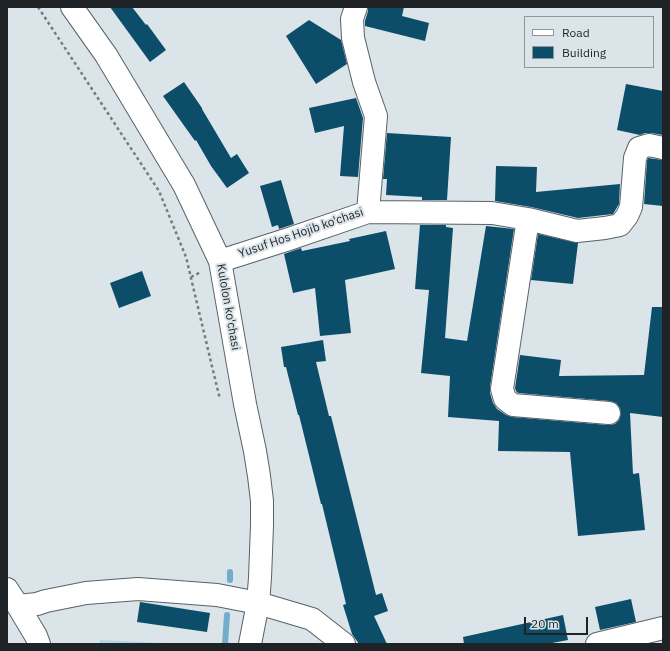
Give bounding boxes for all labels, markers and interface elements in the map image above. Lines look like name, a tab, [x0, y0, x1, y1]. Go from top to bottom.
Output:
legend	[524, 16, 654, 68]
text: Road	[562, 25, 590, 40]
text: Building	[562, 45, 606, 60]
street label: Yusuf Hos Hojib ko'chasi	[237, 205, 365, 261]
street label: Kulolon ko'chasi	[213, 263, 243, 351]
scale bar	[526, 609, 590, 635]
text: 20 m	[531, 616, 559, 631]

